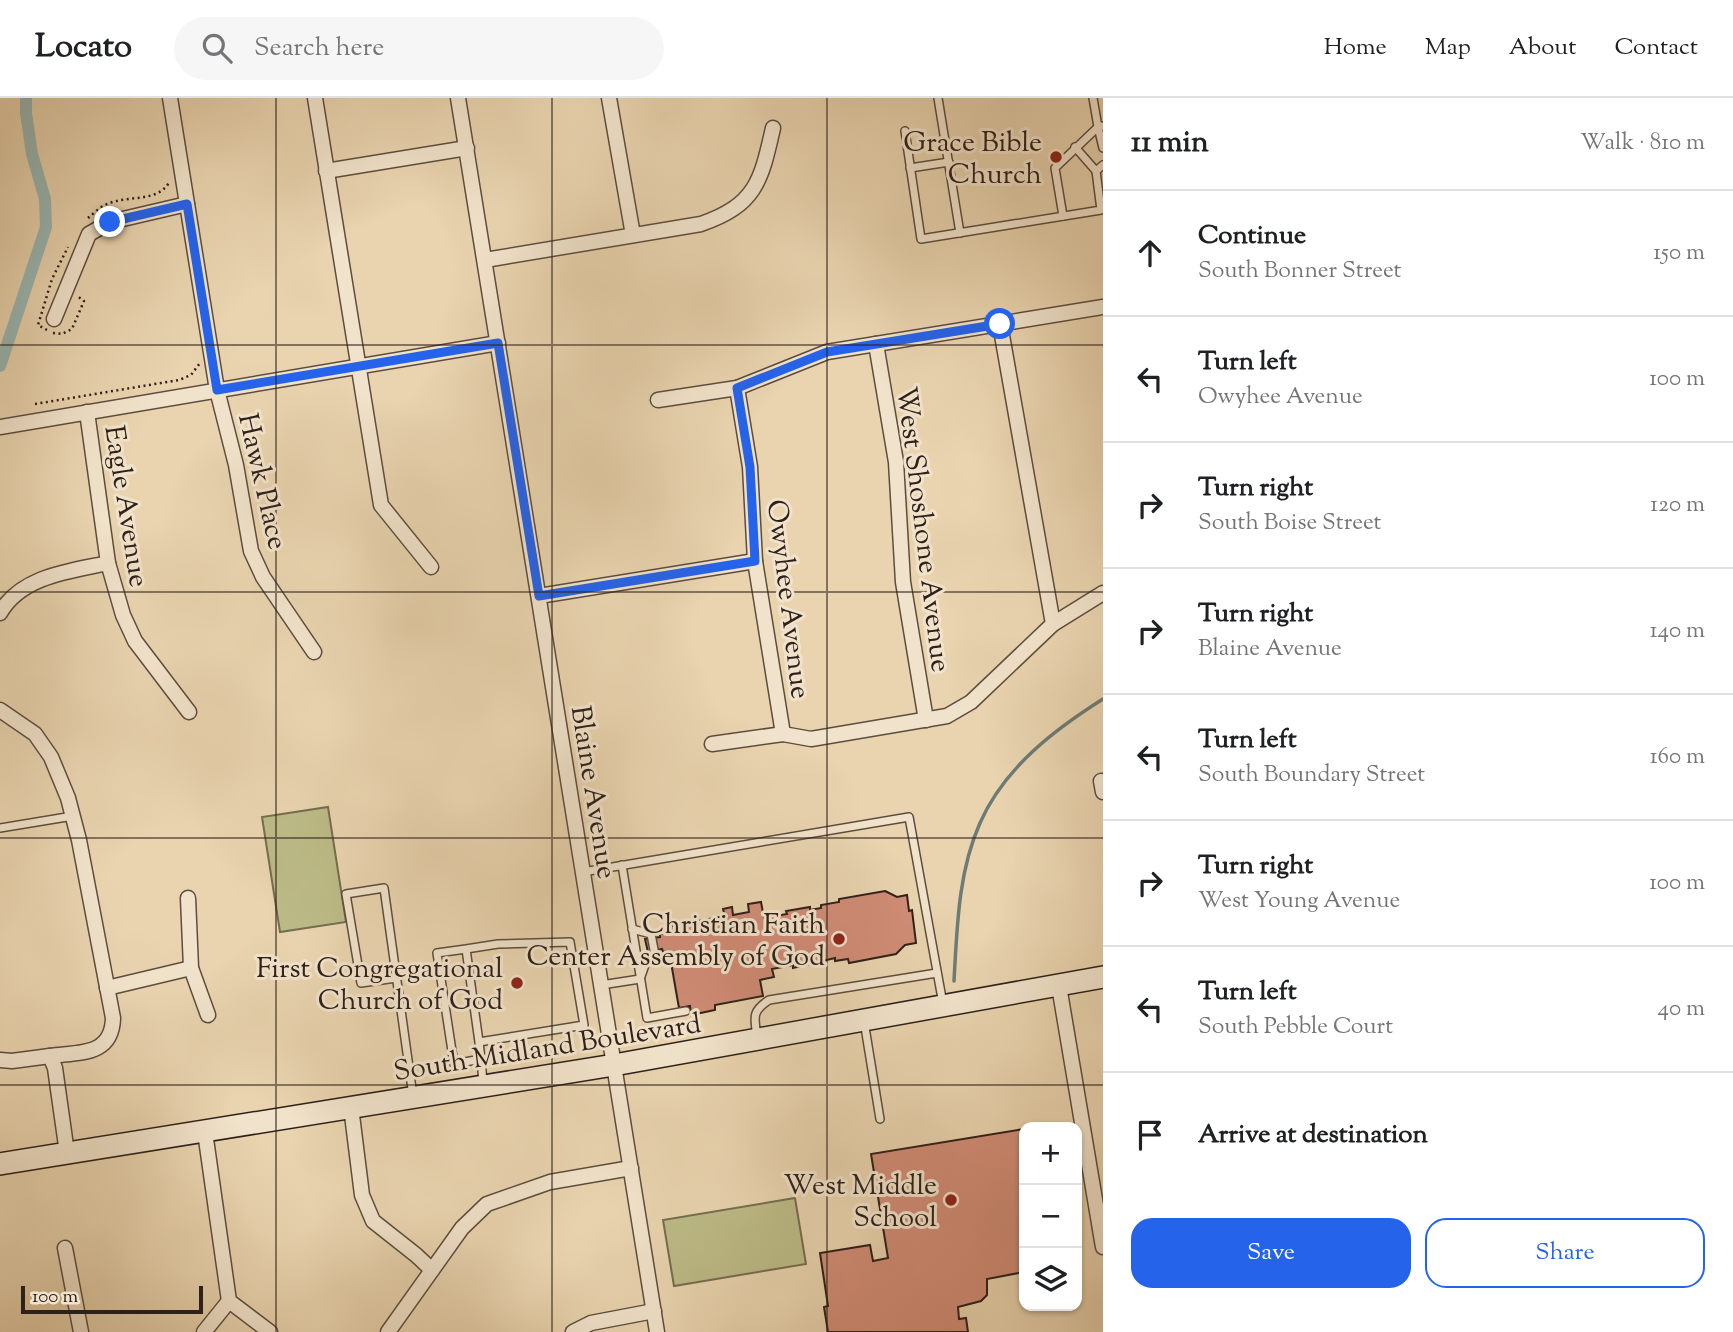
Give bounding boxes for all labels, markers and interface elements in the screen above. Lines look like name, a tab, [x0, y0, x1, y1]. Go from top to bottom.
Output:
search box	[174, 17, 664, 80]
text: Locato	[35, 24, 132, 72]
icon: search	[198, 29, 236, 67]
text: Search here	[254, 30, 384, 67]
text: Home	[1324, 31, 1387, 65]
text: Map	[1425, 31, 1471, 65]
text: About	[1509, 31, 1576, 65]
text: Contact	[1614, 31, 1698, 65]
text: 11 min	[1131, 122, 1209, 165]
place label: Grace Bible Church	[903, 124, 1042, 196]
text: Walk · 810 m	[1580, 127, 1705, 160]
marker: Grace Bible Church	[1048, 149, 1064, 165]
route end	[94, 206, 125, 237]
text: Continue	[1198, 218, 1306, 255]
icon: ahead	[1131, 234, 1169, 272]
text: 150 m	[1653, 237, 1705, 270]
text: South Bonner Street	[1198, 255, 1401, 288]
route start	[984, 308, 1015, 339]
text: Turn left	[1198, 344, 1297, 381]
icon: left	[1131, 360, 1169, 398]
text: 100 m	[1649, 363, 1705, 396]
text: Owyhee Avenue	[1198, 381, 1363, 414]
street label: West Shoshone Avenue	[885, 384, 959, 674]
street label: Hawk Place	[226, 410, 296, 554]
street label: Eagle Avenue	[93, 423, 158, 590]
text: Turn right	[1198, 470, 1313, 507]
icon: right	[1131, 486, 1169, 524]
text: 120 m	[1650, 489, 1705, 522]
street label: Owyhee Avenue	[755, 497, 819, 701]
text: South Boise Street	[1198, 507, 1381, 540]
text: Turn right	[1198, 596, 1313, 633]
icon: right	[1131, 612, 1169, 650]
text: 140 m	[1650, 615, 1705, 648]
text: Blaine Avenue	[1198, 633, 1342, 666]
street label: Blaine Avenue	[559, 703, 625, 882]
text: Turn left	[1198, 722, 1297, 759]
icon: left	[1131, 738, 1169, 776]
text: 160 m	[1650, 741, 1705, 774]
text: South Boundary Street	[1198, 759, 1425, 792]
text: Turn right	[1198, 848, 1313, 885]
icon: right	[1131, 864, 1169, 902]
text: 100 m	[1649, 867, 1705, 900]
text: West Young Avenue	[1198, 885, 1400, 918]
place label: Christian Faith Center Assembly of God	[527, 906, 825, 978]
marker: Christian Faith Center Assembly of God	[831, 931, 847, 947]
place label: First Congregational Church of God	[256, 950, 503, 1022]
text: Turn left	[1198, 974, 1297, 1011]
marker: First Congregational Church of God	[509, 975, 525, 991]
icon: left	[1131, 990, 1169, 1028]
text: 40 m	[1658, 993, 1705, 1026]
street label: South Midland Boulevard	[391, 1005, 704, 1093]
text: South Pebble Court	[1198, 1011, 1393, 1044]
icon: arrive	[1131, 1116, 1169, 1154]
text: Arrive at destination	[1198, 1117, 1428, 1154]
map controls	[1019, 1122, 1082, 1311]
button: +	[1019, 1122, 1082, 1185]
place label: West Middle School	[784, 1167, 937, 1239]
button: −	[1019, 1185, 1082, 1248]
marker: West Middle School	[943, 1192, 959, 1208]
button: Save	[1131, 1218, 1411, 1288]
button: Share	[1425, 1218, 1705, 1288]
button: layers	[1019, 1248, 1082, 1311]
scale bar	[21, 1283, 203, 1315]
text: 100 m	[32, 1284, 78, 1311]

